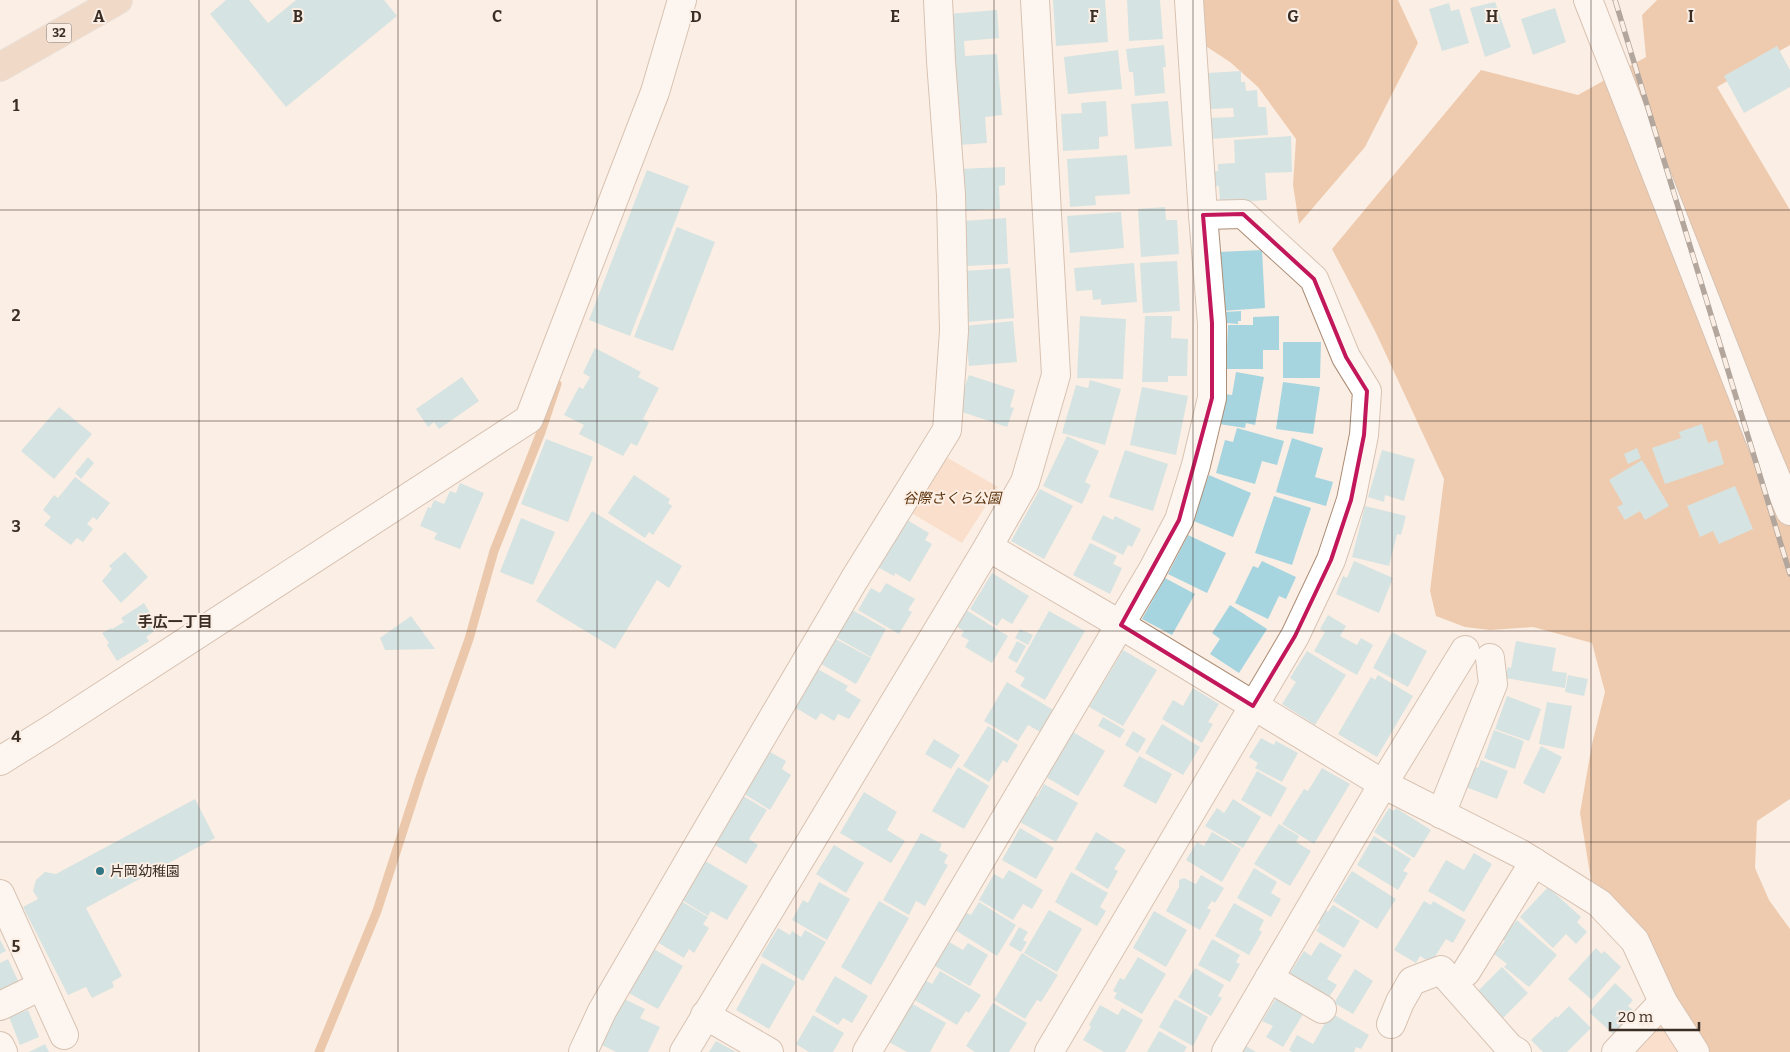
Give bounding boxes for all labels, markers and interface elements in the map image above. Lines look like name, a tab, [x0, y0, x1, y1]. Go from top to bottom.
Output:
text: A	[93, 7, 105, 26]
text: B	[293, 7, 303, 26]
text: C	[492, 7, 502, 26]
text: D	[690, 7, 702, 26]
text: E	[890, 7, 900, 26]
text: F	[1090, 7, 1099, 26]
text: G	[1287, 7, 1299, 26]
text: H	[1486, 7, 1499, 26]
text: I	[1688, 7, 1694, 26]
road number: 32	[46, 23, 72, 42]
text: 1	[13, 96, 20, 115]
text: 2	[11, 306, 21, 325]
park label: 谷際さくら公園	[903, 490, 1003, 507]
text: 3	[11, 517, 21, 536]
district label: 手広一丁目	[137, 613, 213, 631]
text: 4	[11, 727, 21, 746]
place label: 片岡幼稚園	[110, 863, 180, 880]
marker: 片岡幼稚園	[94, 865, 106, 877]
text: 5	[12, 937, 21, 956]
scale bar	[1610, 1000, 1699, 1032]
text: 20 m	[1618, 1008, 1654, 1026]

